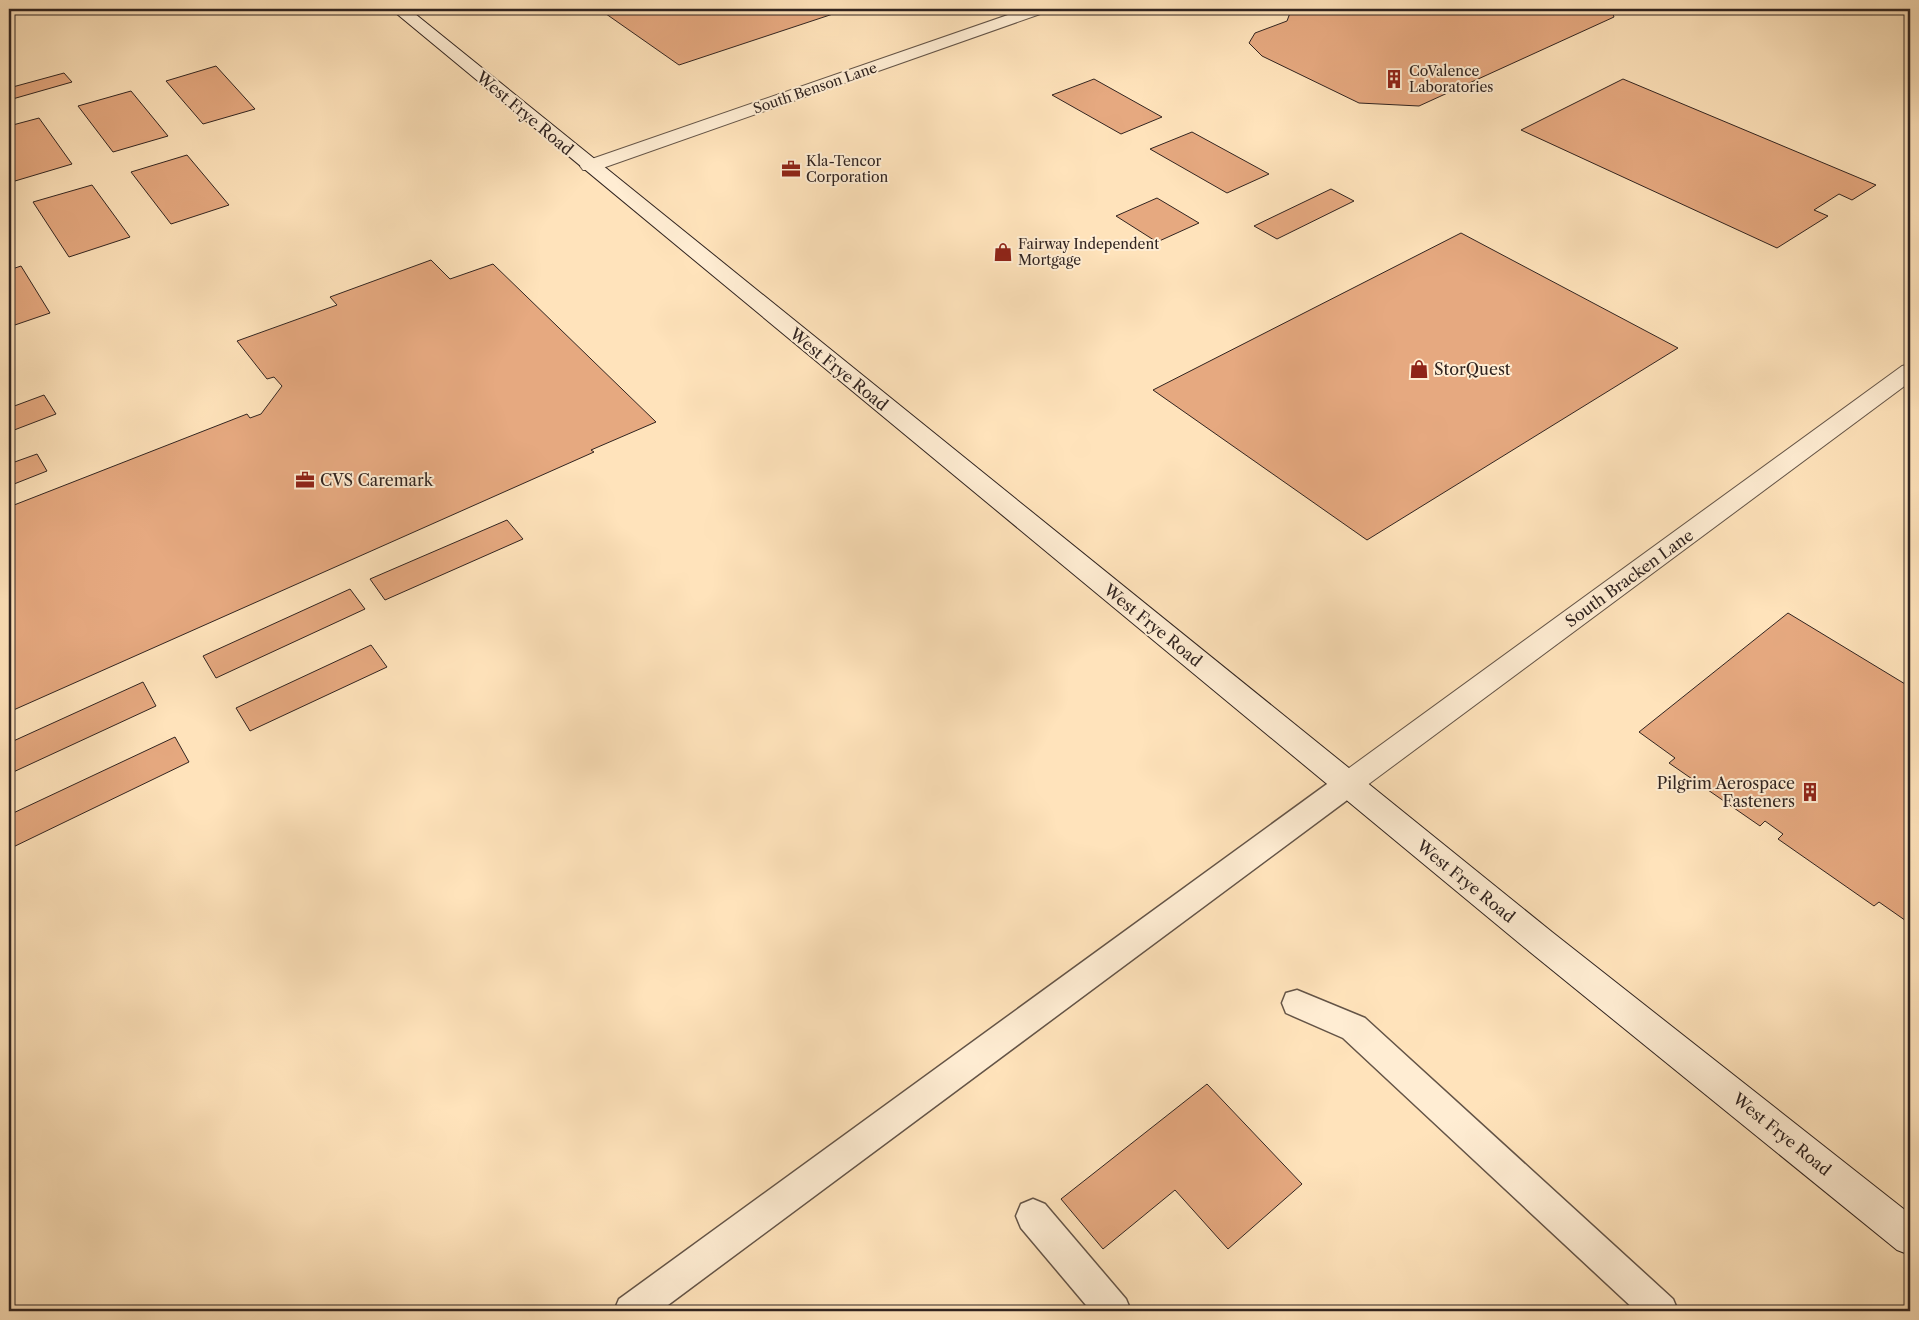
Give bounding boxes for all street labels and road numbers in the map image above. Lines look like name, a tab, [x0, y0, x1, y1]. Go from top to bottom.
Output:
street label: South Benson Lane	[751, 58, 879, 118]
street label: West Frye Road	[472, 66, 578, 159]
street label: West Frye Road	[785, 323, 892, 415]
street label: South Bracken Lane	[1561, 525, 1697, 631]
street label: West Frye Road	[1099, 579, 1206, 671]
street label: West Frye Road	[1412, 835, 1519, 927]
street label: West Frye Road	[1728, 1088, 1835, 1180]

